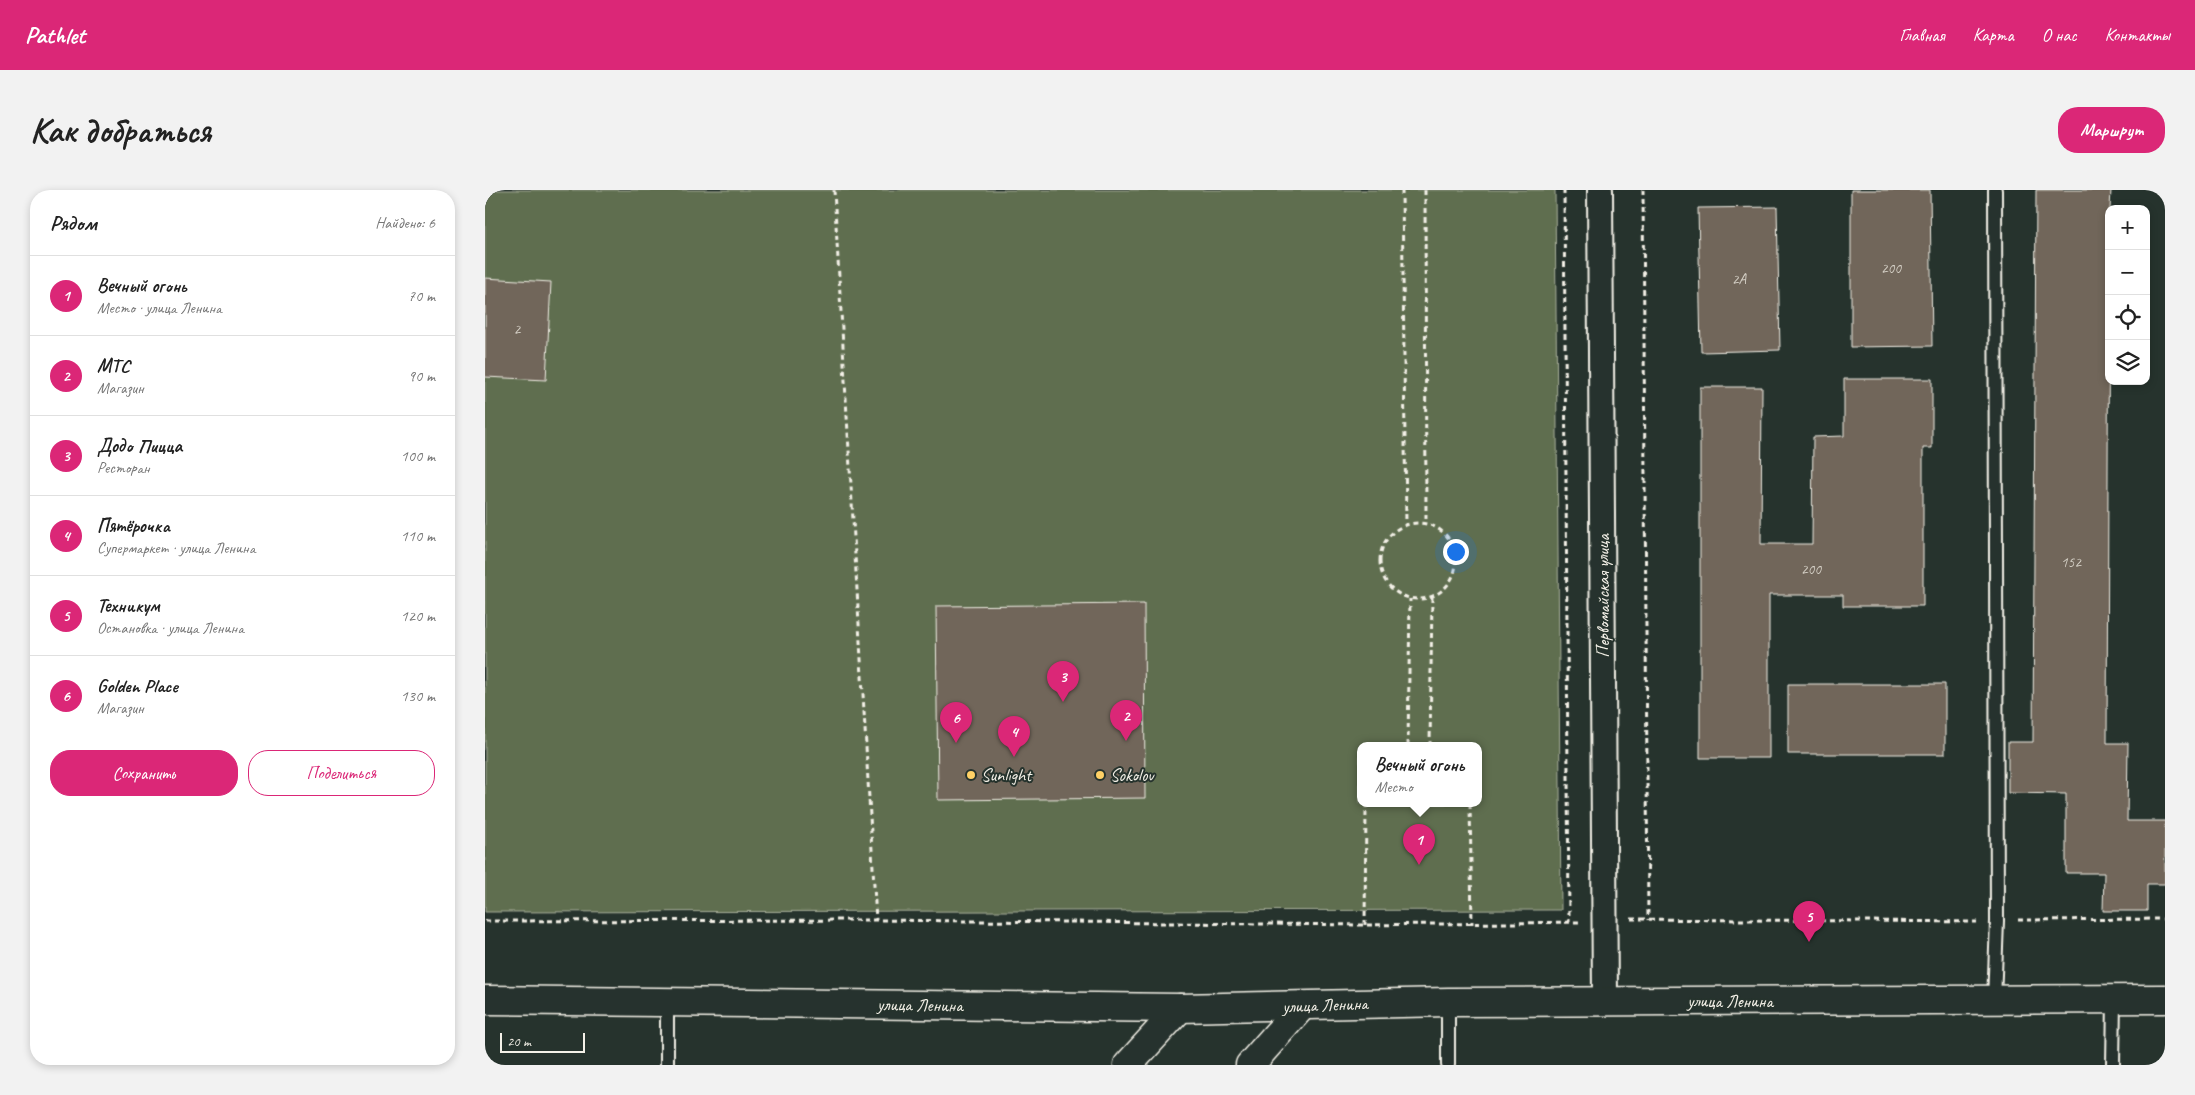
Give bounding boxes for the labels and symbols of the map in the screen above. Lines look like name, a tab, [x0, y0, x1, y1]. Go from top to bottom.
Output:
house number: 200	[1881, 259, 1902, 278]
house number: 2А	[1732, 270, 1748, 289]
house number: 2	[514, 320, 522, 339]
street label: Первомайская улица	[1592, 533, 1614, 658]
your location	[1443, 539, 1469, 565]
house number: 152	[2061, 553, 2082, 572]
house number: 200	[1801, 560, 1822, 579]
pin: 3	[1047, 661, 1079, 702]
pin: 2	[1110, 700, 1142, 741]
pin: 6	[940, 702, 972, 743]
pin: 4	[998, 716, 1030, 757]
place label: Sunlight	[981, 764, 1033, 786]
place label: Sokolov	[1110, 764, 1155, 786]
marker: Sunlight	[965, 769, 977, 781]
marker: Sokolov	[1094, 769, 1106, 781]
pin: 1	[1403, 824, 1435, 865]
pin: 5	[1793, 901, 1825, 942]
street label: улица Ленина	[1686, 990, 1774, 1012]
street label: улица Ленина	[1281, 992, 1370, 1018]
street label: улица Ленина	[876, 993, 965, 1017]
scale bar	[500, 1030, 585, 1053]

